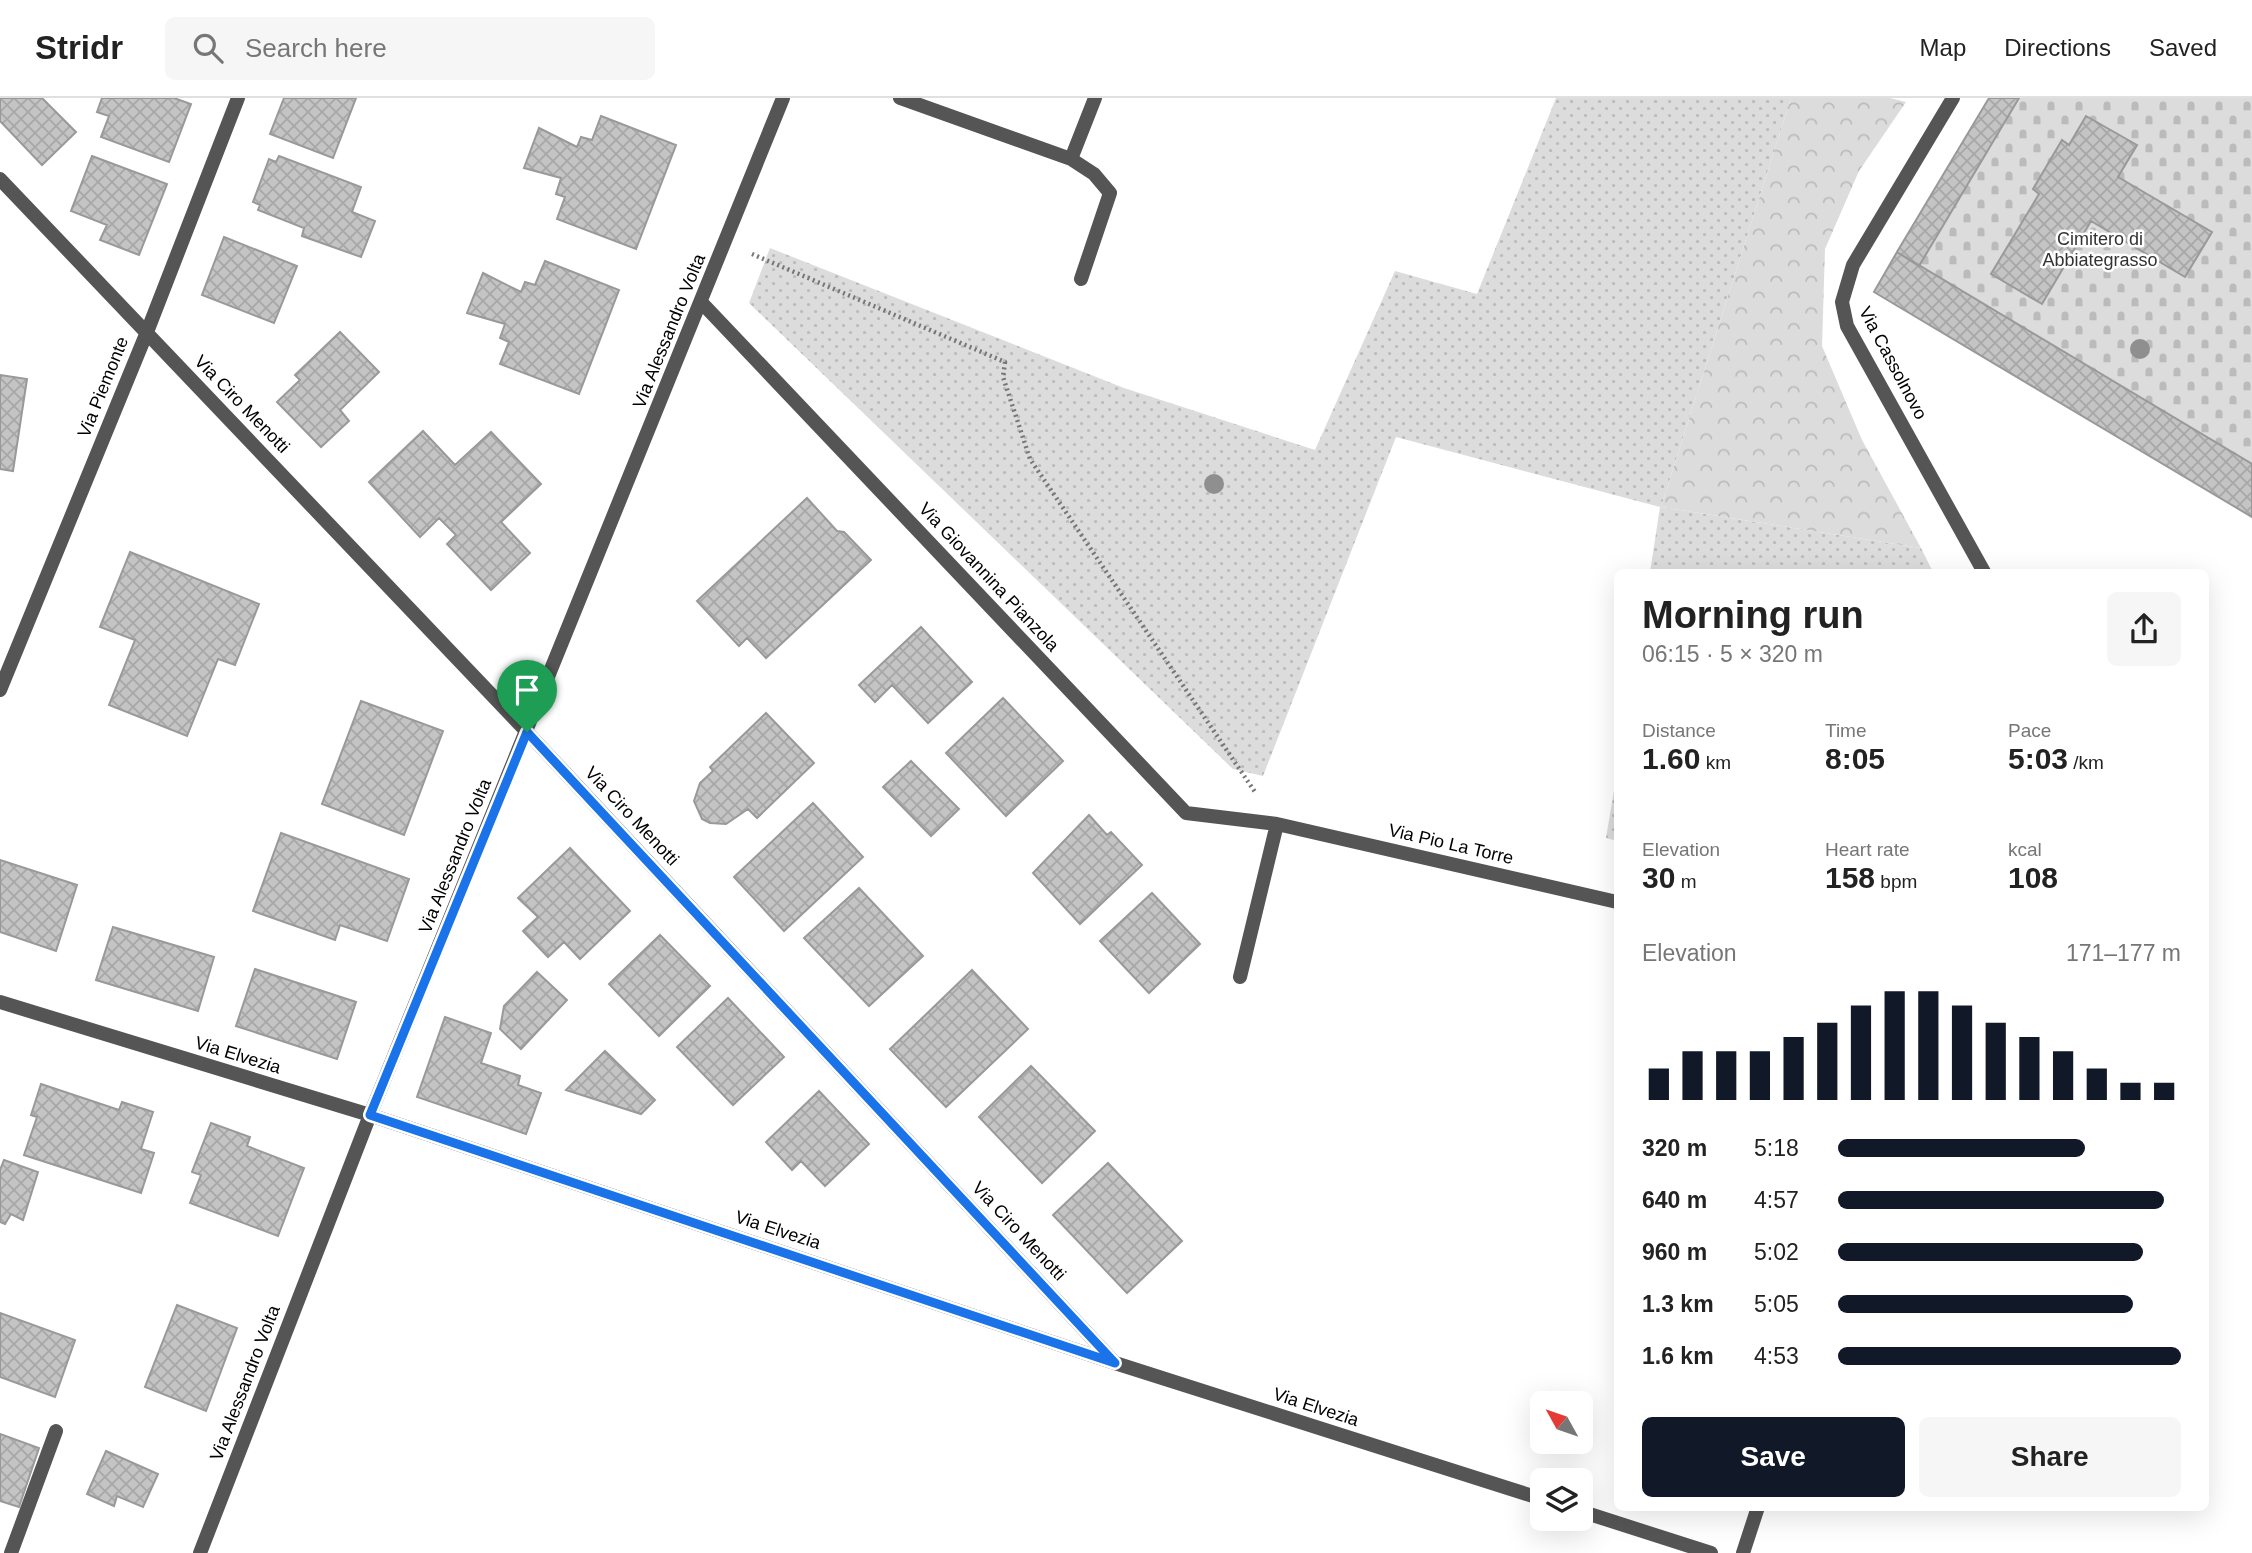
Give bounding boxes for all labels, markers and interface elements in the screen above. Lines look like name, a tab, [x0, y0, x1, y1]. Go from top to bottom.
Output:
search box	[165, 17, 655, 80]
text: Stridr	[35, 29, 123, 66]
icon: search	[189, 29, 227, 67]
text: Search here	[245, 33, 387, 63]
text: Map	[1920, 34, 1966, 61]
text: Directions	[2004, 34, 2111, 61]
text: Saved	[2149, 34, 2217, 61]
park label: Cimitero di Abbiategrasso	[2042, 229, 2158, 270]
street label: Via Alessandro Volta	[629, 250, 710, 411]
street label: Via Cassolnovo	[1855, 303, 1931, 423]
street label: Via Piemonte	[74, 334, 132, 440]
street label: Via Ciro Menotti	[190, 351, 294, 457]
street label: Via Giovannina Pianzola	[915, 499, 1064, 656]
button: share	[2107, 592, 2181, 666]
text: Morning run	[1642, 594, 1864, 636]
text: 06:15 · 5 × 320 m	[1642, 641, 1823, 667]
pin	[497, 660, 557, 732]
icon: arrive	[508, 671, 546, 709]
text: Distance	[1642, 720, 1716, 741]
text: Time	[1825, 720, 1867, 741]
text: Pace	[2008, 720, 2051, 741]
text: 1.60	[1642, 742, 1700, 775]
text: 8:05	[1825, 742, 1885, 775]
text: 5:03	[2008, 742, 2068, 775]
text: km	[1700, 752, 1731, 773]
text: /km	[2068, 752, 2104, 773]
street label: Via Ciro Menotti	[581, 762, 683, 870]
street label: Via Alessandro Volta	[415, 775, 496, 936]
street label: Via Pio La Torre	[1387, 820, 1515, 868]
text: Elevation	[1642, 839, 1720, 860]
text: Heart rate	[1825, 839, 1909, 860]
text: kcal	[2008, 839, 2042, 860]
text: 30	[1642, 861, 1675, 894]
text: 158	[1825, 861, 1875, 894]
text: 108	[2008, 861, 2058, 894]
text: m	[1675, 871, 1696, 892]
text: bpm	[1875, 871, 1917, 892]
text: Elevation	[1642, 940, 1737, 966]
text: 171–177 m	[2066, 940, 2181, 966]
street label: Via Elvezia	[193, 1032, 284, 1078]
text: 320 m	[1642, 1135, 1707, 1161]
text: 5:18	[1754, 1135, 1799, 1161]
street label: Via Ciro Menotti	[968, 1177, 1070, 1285]
text: 640 m	[1642, 1187, 1707, 1213]
text: 4:57	[1754, 1187, 1799, 1213]
street label: Via Elvezia	[733, 1207, 824, 1254]
text: 960 m	[1642, 1239, 1707, 1265]
text: 5:02	[1754, 1239, 1799, 1265]
text: 1.3 km	[1642, 1291, 1714, 1317]
text: 5:05	[1754, 1291, 1799, 1317]
street label: Via Alessandro Volta	[206, 1302, 284, 1464]
text: 1.6 km	[1642, 1343, 1714, 1369]
text: 4:53	[1754, 1343, 1799, 1369]
street label: Via Elvezia	[1271, 1384, 1362, 1431]
north arrow	[1530, 1391, 1592, 1454]
map controls	[1530, 1391, 1593, 1531]
button: Save	[1642, 1417, 1905, 1497]
button: Share	[1919, 1417, 2181, 1497]
button: layers	[1530, 1468, 1593, 1531]

